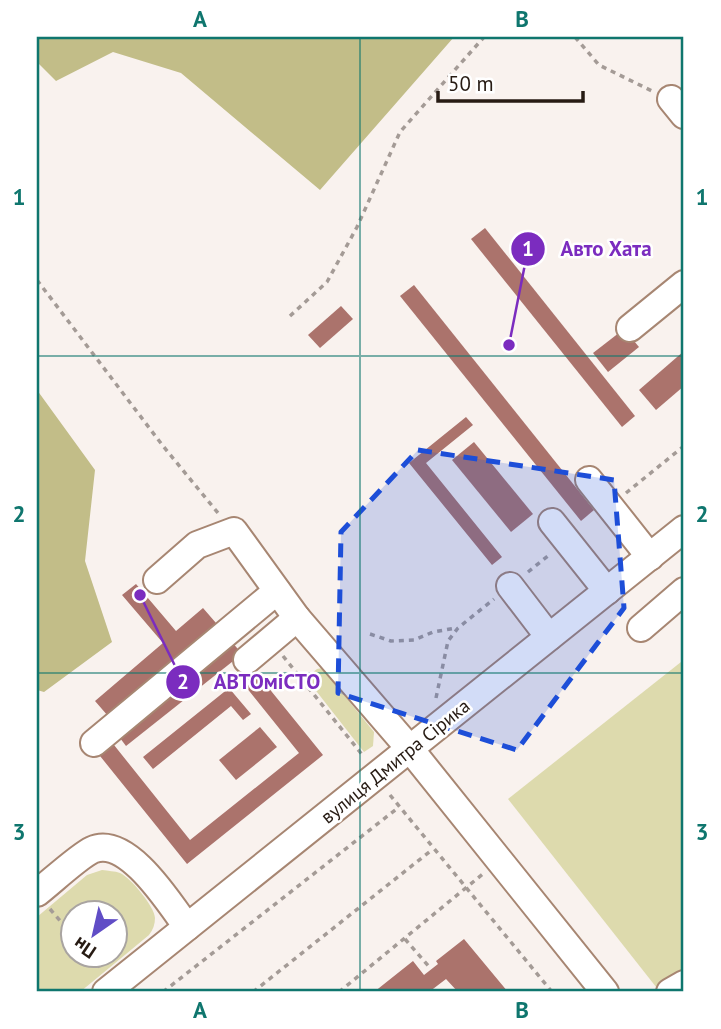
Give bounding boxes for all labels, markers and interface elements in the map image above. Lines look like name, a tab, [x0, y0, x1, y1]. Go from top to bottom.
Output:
text: A	[193, 4, 207, 33]
text: B	[515, 4, 529, 33]
scale bar	[438, 60, 583, 104]
text: 50 m	[448, 70, 494, 97]
text: 1	[12, 182, 26, 211]
text: 1	[695, 182, 709, 211]
callout: Авто Хата	[511, 228, 665, 270]
text: 1	[522, 235, 534, 262]
text: Авто Хата	[560, 235, 652, 262]
text: 2	[12, 499, 26, 528]
text: 2	[695, 499, 709, 528]
callout: АВТОміСТО	[165, 661, 335, 703]
text: 2	[177, 668, 189, 695]
text: АВТОміСТО	[214, 668, 320, 695]
street label: вулиця Дмитра Сірика	[316, 694, 474, 828]
text: 3	[12, 817, 26, 846]
text: 3	[695, 817, 709, 846]
north arrow	[60, 900, 130, 970]
text: Пн	[69, 932, 100, 964]
text: A	[193, 995, 207, 1024]
text: B	[515, 995, 529, 1024]

